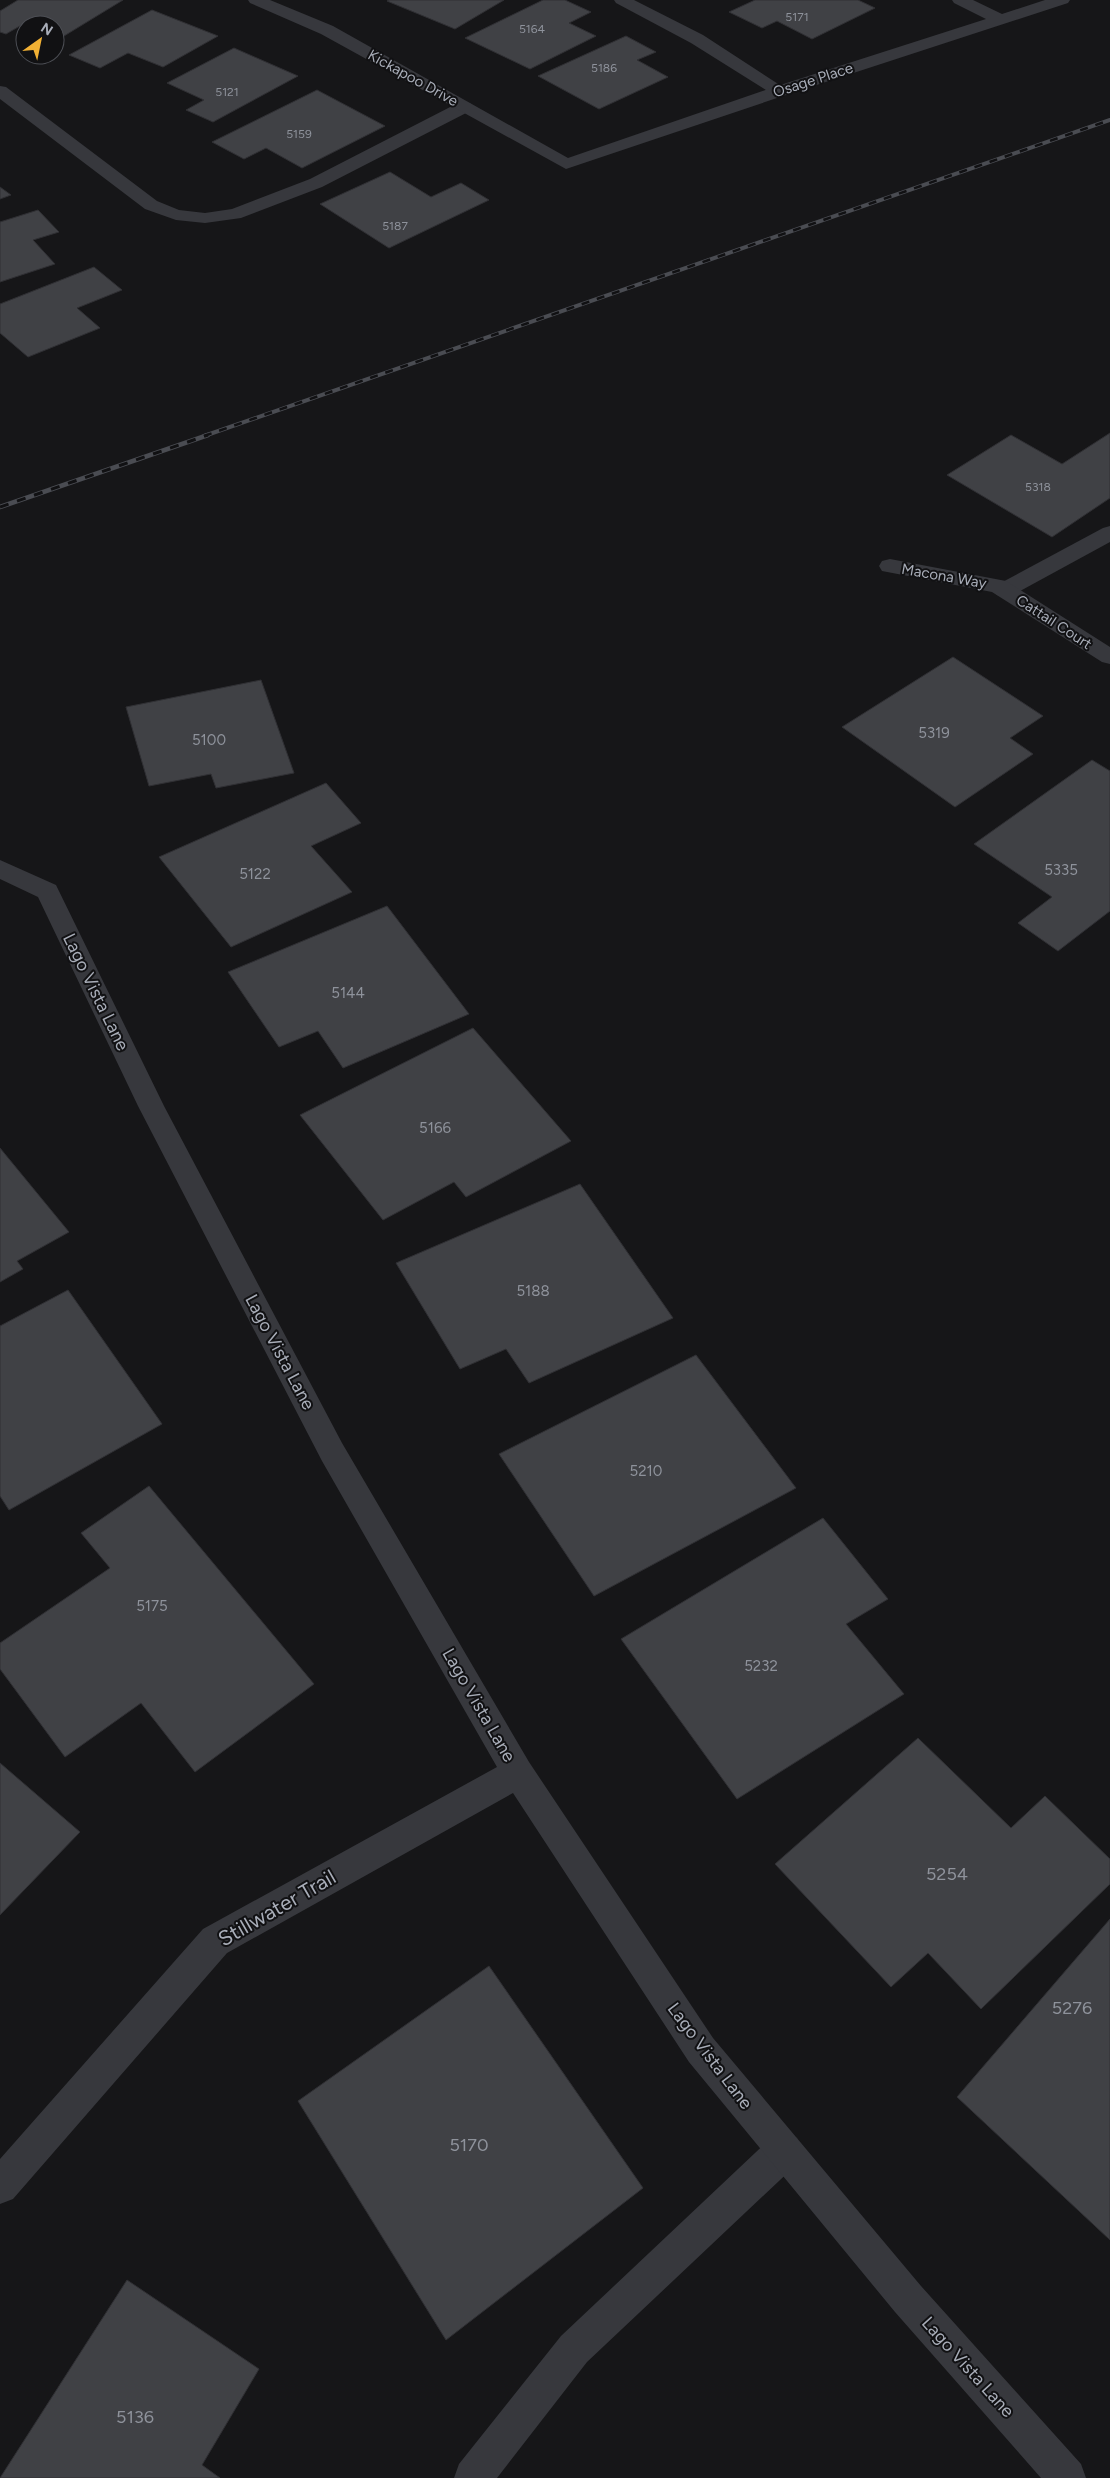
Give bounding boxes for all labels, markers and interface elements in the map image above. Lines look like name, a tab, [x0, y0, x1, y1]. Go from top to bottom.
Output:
house number: 5171	[785, 10, 809, 24]
north arrow	[15, 15, 65, 65]
text: N	[38, 19, 56, 40]
house number: 5164	[519, 22, 546, 36]
street label: Kickapoo Drive	[365, 46, 461, 110]
street label: Osage Place	[771, 59, 855, 101]
house number: 5186	[591, 61, 617, 75]
house number: 5121	[215, 85, 239, 99]
house number: 5159	[286, 127, 312, 141]
house number: 5187	[382, 219, 408, 233]
house number: 5318	[1025, 480, 1051, 494]
street label: Macona Way	[900, 560, 988, 592]
street label: Cattail Court	[1013, 591, 1095, 653]
house number: 5319	[918, 724, 950, 742]
house number: 5100	[192, 731, 226, 749]
house number: 5335	[1044, 861, 1078, 879]
house number: 5122	[239, 865, 271, 883]
street label: Lago Vista Lane	[58, 930, 134, 1054]
house number: 5144	[331, 984, 365, 1002]
house number: 5166	[419, 1119, 451, 1137]
house number: 5188	[516, 1282, 550, 1300]
street label: Lago Vista Lane	[240, 1290, 320, 1414]
house number: 5210	[630, 1462, 662, 1480]
house number: 5175	[136, 1597, 168, 1615]
street label: Lago Vista Lane	[438, 1644, 521, 1766]
house number: 5232	[744, 1657, 778, 1675]
house number: 5254	[926, 1863, 968, 1885]
street label: Stillwater Trail	[214, 1864, 340, 1951]
house number: 5276	[1052, 1997, 1092, 2019]
street label: Lago Vista Lane	[663, 1998, 757, 2114]
house number: 5170	[450, 2134, 489, 2156]
street label: Lago Vista Lane	[917, 2312, 1019, 2422]
house number: 5136	[116, 2406, 154, 2428]

